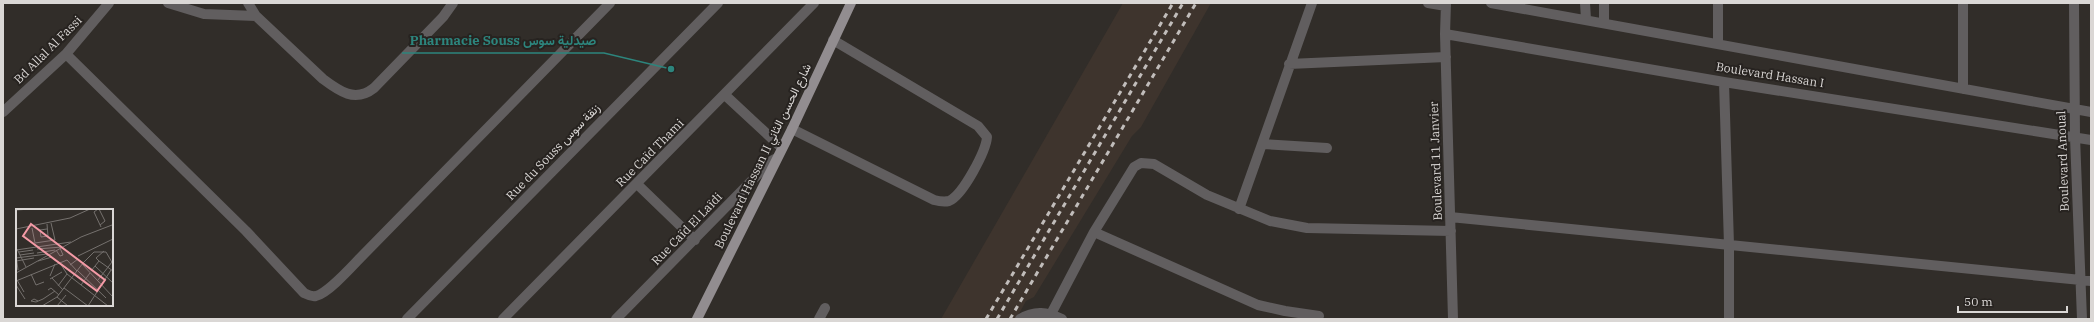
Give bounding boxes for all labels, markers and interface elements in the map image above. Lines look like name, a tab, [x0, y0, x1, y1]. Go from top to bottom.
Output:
street label: Bd Allal Al Fassi	[11, 12, 85, 87]
callout: Pharmacie Souss صيدلية سوس	[402, 28, 604, 53]
text: Pharmacie Souss صيدلية سوس	[410, 32, 596, 49]
street label: Boulevard Hassan I	[1715, 59, 1825, 90]
street label: Boulevard Hassan II شارع الحسن الثاني	[711, 61, 817, 252]
street label: Rue du Souss زنقة سوس	[503, 100, 603, 204]
street label: Boulevard 11 Janvier	[1426, 101, 1445, 221]
street label: Boulevard Anoual	[2053, 110, 2072, 212]
street label: Rue Caïd Thami	[613, 115, 687, 190]
street label: Rue Caïd El Laïdi	[648, 189, 725, 268]
inset map	[16, 209, 113, 306]
scale bar	[1958, 288, 2067, 314]
text: 50 m	[1964, 294, 1993, 309]

